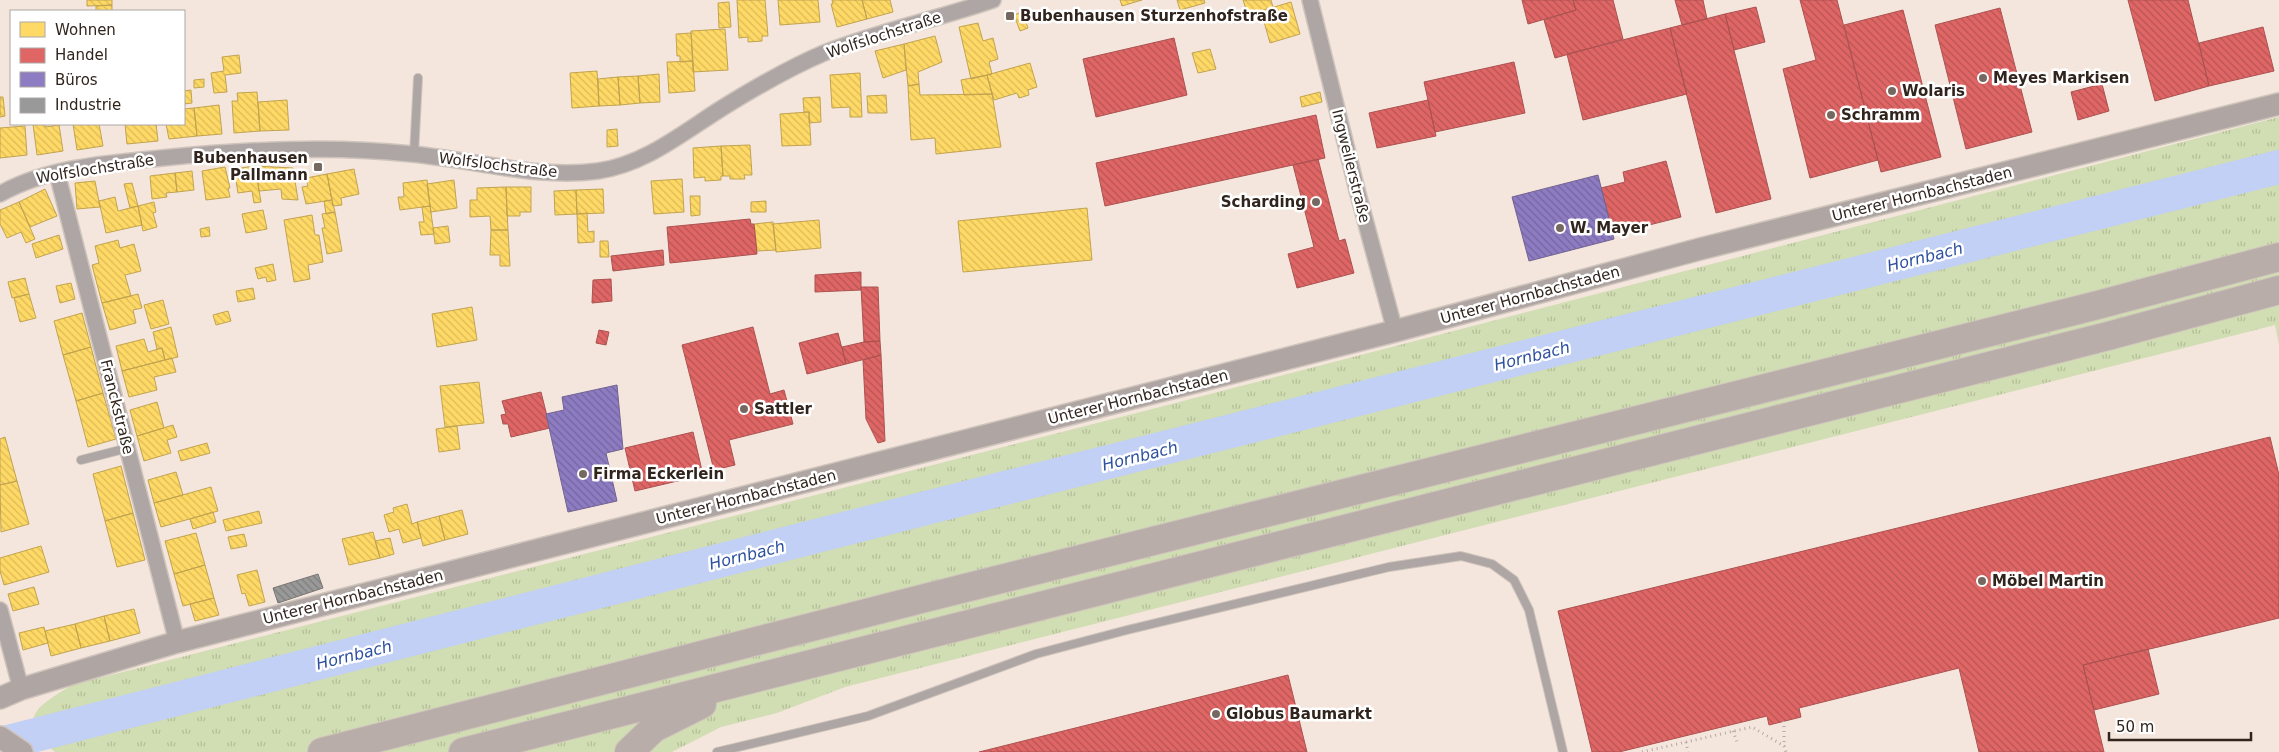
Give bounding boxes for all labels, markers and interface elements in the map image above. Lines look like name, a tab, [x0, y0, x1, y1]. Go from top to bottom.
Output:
place label: Bubenhausen Sturzenhofstraße	[1020, 7, 1288, 25]
street label: Wolfslochstraße	[825, 8, 943, 62]
legend	[10, 10, 185, 125]
marker: Bubenhausen Sturzenhofstraße	[1004, 10, 1016, 22]
text: Wohnen	[55, 21, 116, 39]
text: Handel	[55, 46, 108, 64]
place label: Meyes Markisen	[1993, 69, 2130, 87]
text: Büros	[55, 71, 98, 89]
marker: Meyes Markisen	[1977, 72, 1989, 84]
place label: Wolaris	[1902, 82, 1965, 100]
marker: Wolaris	[1886, 85, 1898, 97]
text: Industrie	[55, 96, 121, 114]
place label: Schramm	[1841, 106, 1920, 124]
street label: Ingweilerstraße	[1328, 107, 1374, 225]
marker: Schramm	[1825, 109, 1837, 121]
place label: Bubenhausen Pallmann	[193, 149, 308, 184]
street label: Wolfslochstraße	[438, 149, 558, 181]
street label: Wolfslochstraße	[35, 151, 155, 187]
marker: Bubenhausen Pallmann	[312, 161, 324, 173]
street label: Unterer Hornbachstaden	[1830, 163, 2014, 225]
place label: Scharding	[1221, 193, 1306, 211]
marker: Scharding	[1310, 196, 1322, 208]
place label: W. Mayer	[1570, 219, 1649, 237]
marker: W. Mayer	[1554, 222, 1566, 234]
water label: Hornbach	[1885, 238, 1965, 276]
street label: Unterer Hornbachstaden	[1438, 262, 1622, 328]
water label: Hornbach	[1492, 337, 1572, 375]
street label: Franckstraße	[97, 358, 137, 456]
street label: Unterer Hornbachstaden	[1046, 366, 1230, 428]
place label: Sattler	[754, 400, 813, 418]
marker: Sattler	[738, 403, 750, 415]
water label: Hornbach	[1100, 437, 1180, 475]
place label: Firma Eckerlein	[593, 465, 724, 483]
street label: Unterer Hornbachstaden	[654, 466, 838, 528]
marker: Firma Eckerlein	[577, 468, 589, 480]
water label: Hornbach	[707, 536, 787, 574]
street label: Unterer Hornbachstaden	[261, 566, 445, 628]
place label: Möbel Martin	[1992, 572, 2104, 590]
marker: Möbel Martin	[1976, 575, 1988, 587]
water label: Hornbach	[314, 636, 394, 674]
place label: Globus Baumarkt	[1226, 705, 1372, 723]
marker: Globus Baumarkt	[1210, 708, 1222, 720]
scale bar	[2109, 710, 2252, 742]
text: 50 m	[2116, 718, 2154, 736]

